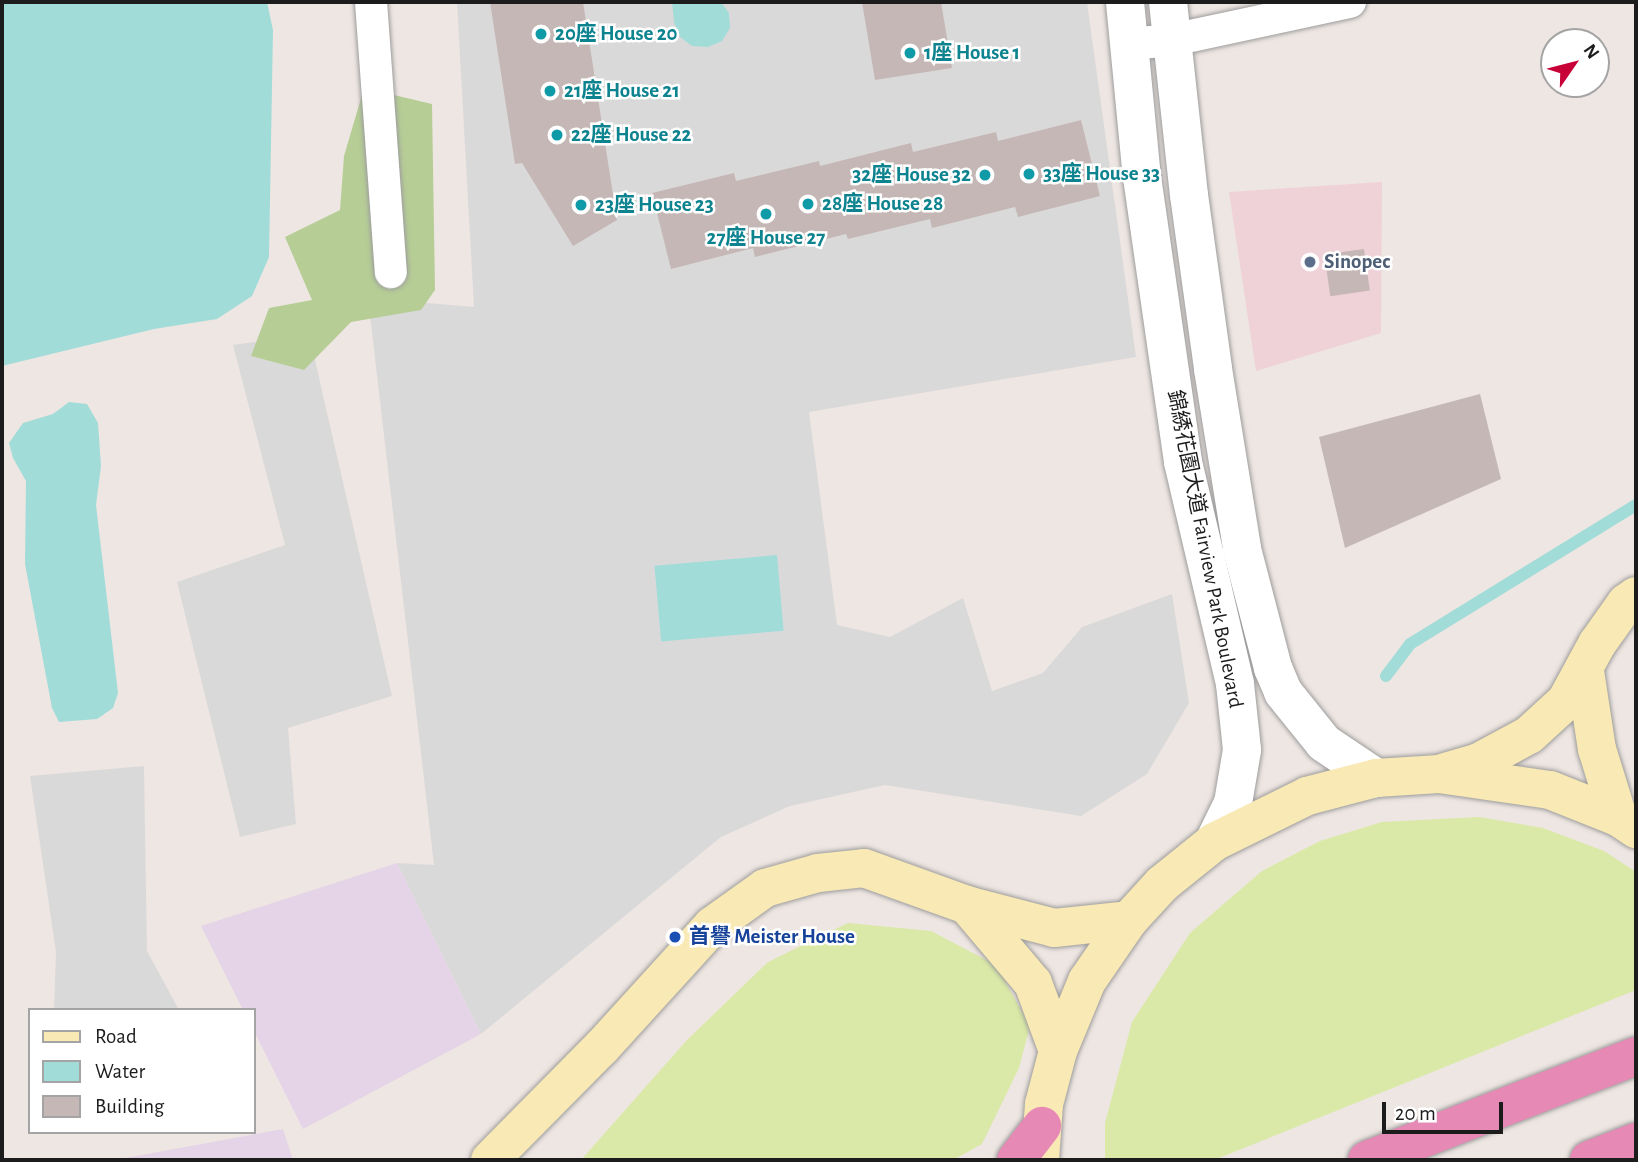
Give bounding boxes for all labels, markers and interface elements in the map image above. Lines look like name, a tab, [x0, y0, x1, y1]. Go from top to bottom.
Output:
place label: 20座 House 20	[555, 21, 678, 47]
marker: 20座 House 20	[533, 26, 549, 42]
north arrow	[1540, 28, 1610, 98]
place label: 1座 House 1	[924, 40, 1020, 66]
text: N	[1579, 41, 1603, 63]
marker: 1座 House 1	[902, 45, 918, 61]
place label: 21座 House 21	[564, 78, 680, 104]
marker: 21座 House 21	[542, 83, 558, 99]
place label: 22座 House 22	[571, 122, 691, 148]
marker: 22座 House 22	[549, 127, 565, 143]
place label: 33座 House 33	[1043, 161, 1160, 187]
place label: 32座 House 32	[852, 162, 971, 188]
marker: 33座 House 33	[1021, 166, 1037, 182]
marker: 32座 House 32	[977, 167, 993, 183]
place label: 28座 House 28	[822, 191, 943, 217]
place label: 23座 House 23	[595, 192, 714, 218]
marker: 28座 House 28	[800, 196, 816, 212]
marker: 23座 House 23	[573, 197, 589, 213]
marker: 27座 House 27	[758, 206, 774, 222]
place label: 27座 House 27	[707, 225, 825, 251]
place label: Sinopec	[1324, 249, 1390, 275]
marker: Sinopec	[1302, 254, 1318, 270]
street label: 錦綉花園大道 Fairview Park Boulevard	[1162, 388, 1248, 710]
place label: 首譽 Meister House	[689, 924, 855, 950]
marker: 首譽 Meister House	[667, 929, 683, 945]
legend	[28, 1008, 256, 1134]
text: Road	[95, 1026, 137, 1047]
text: Water	[95, 1061, 145, 1082]
scale bar	[1386, 1088, 1507, 1132]
text: Building	[95, 1096, 164, 1117]
text: 20 m	[1395, 1103, 1436, 1124]

